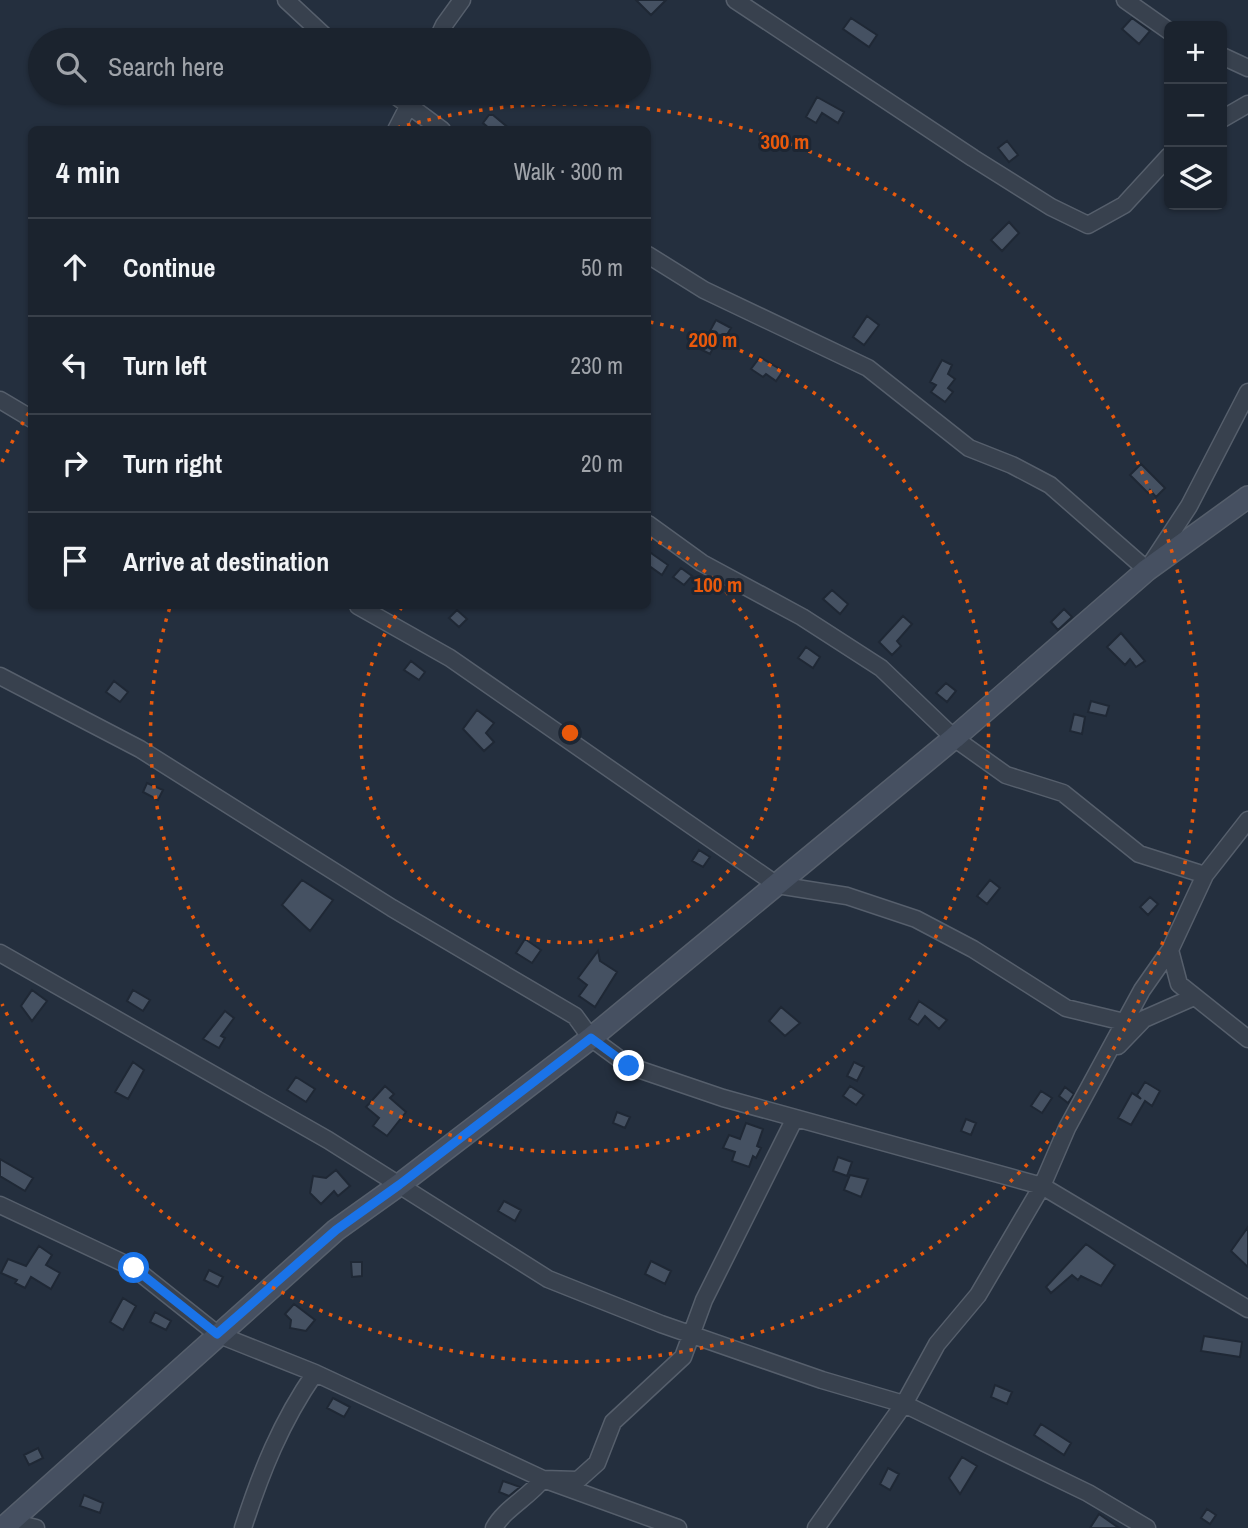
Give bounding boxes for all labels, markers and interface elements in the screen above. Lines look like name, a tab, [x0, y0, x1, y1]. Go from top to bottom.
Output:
map controls	[1164, 21, 1227, 210]
button: +	[1164, 21, 1227, 84]
search box	[28, 28, 651, 105]
icon: search	[52, 48, 90, 86]
text: Search here	[108, 49, 224, 84]
button: −	[1164, 84, 1227, 147]
text: 300 m	[761, 127, 809, 156]
button: layers	[1164, 147, 1227, 210]
text: 4 min	[56, 152, 120, 192]
text: Walk · 300 m	[514, 156, 623, 187]
icon: ahead	[56, 248, 94, 286]
text: Continue	[123, 250, 215, 285]
text: 50 m	[581, 252, 623, 283]
text: 200 m	[689, 325, 737, 354]
icon: left	[56, 346, 94, 384]
text: Turn left	[123, 348, 207, 383]
text: 230 m	[571, 350, 623, 381]
icon: right	[56, 444, 94, 482]
text: Turn right	[123, 446, 222, 481]
text: 20 m	[581, 448, 623, 479]
icon: arrive	[56, 542, 94, 580]
text: Arrive at destination	[123, 544, 329, 579]
text: 100 m	[694, 570, 742, 599]
centre of rings	[558, 721, 582, 745]
route end	[613, 1050, 644, 1081]
route start	[118, 1252, 149, 1283]

